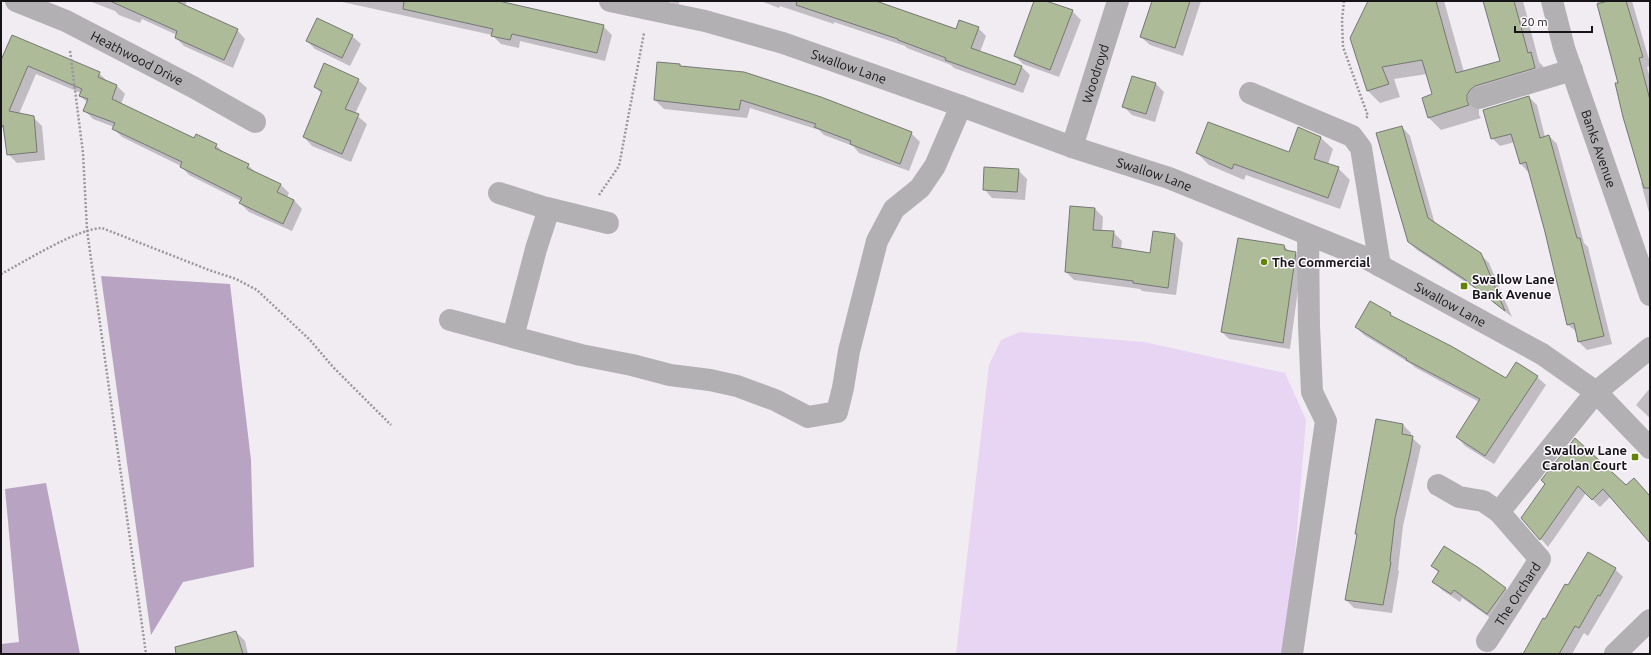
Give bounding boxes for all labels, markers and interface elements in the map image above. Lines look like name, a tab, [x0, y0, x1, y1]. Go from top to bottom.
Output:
scale bar	[1515, 8, 1592, 34]
text: 20 m	[1521, 15, 1548, 28]
street label: Heathwood Drive	[89, 28, 186, 88]
street label: Woodroyd	[1079, 42, 1111, 105]
street label: Swallow Lane	[809, 47, 888, 86]
street label: Banks Avenue	[1579, 108, 1619, 189]
street label: Swallow Lane	[1115, 155, 1194, 194]
place label: The Commercial	[1272, 255, 1370, 269]
marker: The Commercial	[1259, 257, 1269, 267]
place label: Swallow Lane Bank Avenue	[1472, 272, 1555, 301]
street label: Swallow Lane	[1412, 279, 1489, 329]
marker: Swallow Lane Bank Avenue	[1459, 281, 1469, 291]
place label: Swallow Lane Carolan Court	[1542, 443, 1627, 472]
marker: Swallow Lane Carolan Court	[1630, 452, 1640, 462]
street label: The Orchard	[1492, 560, 1543, 628]

